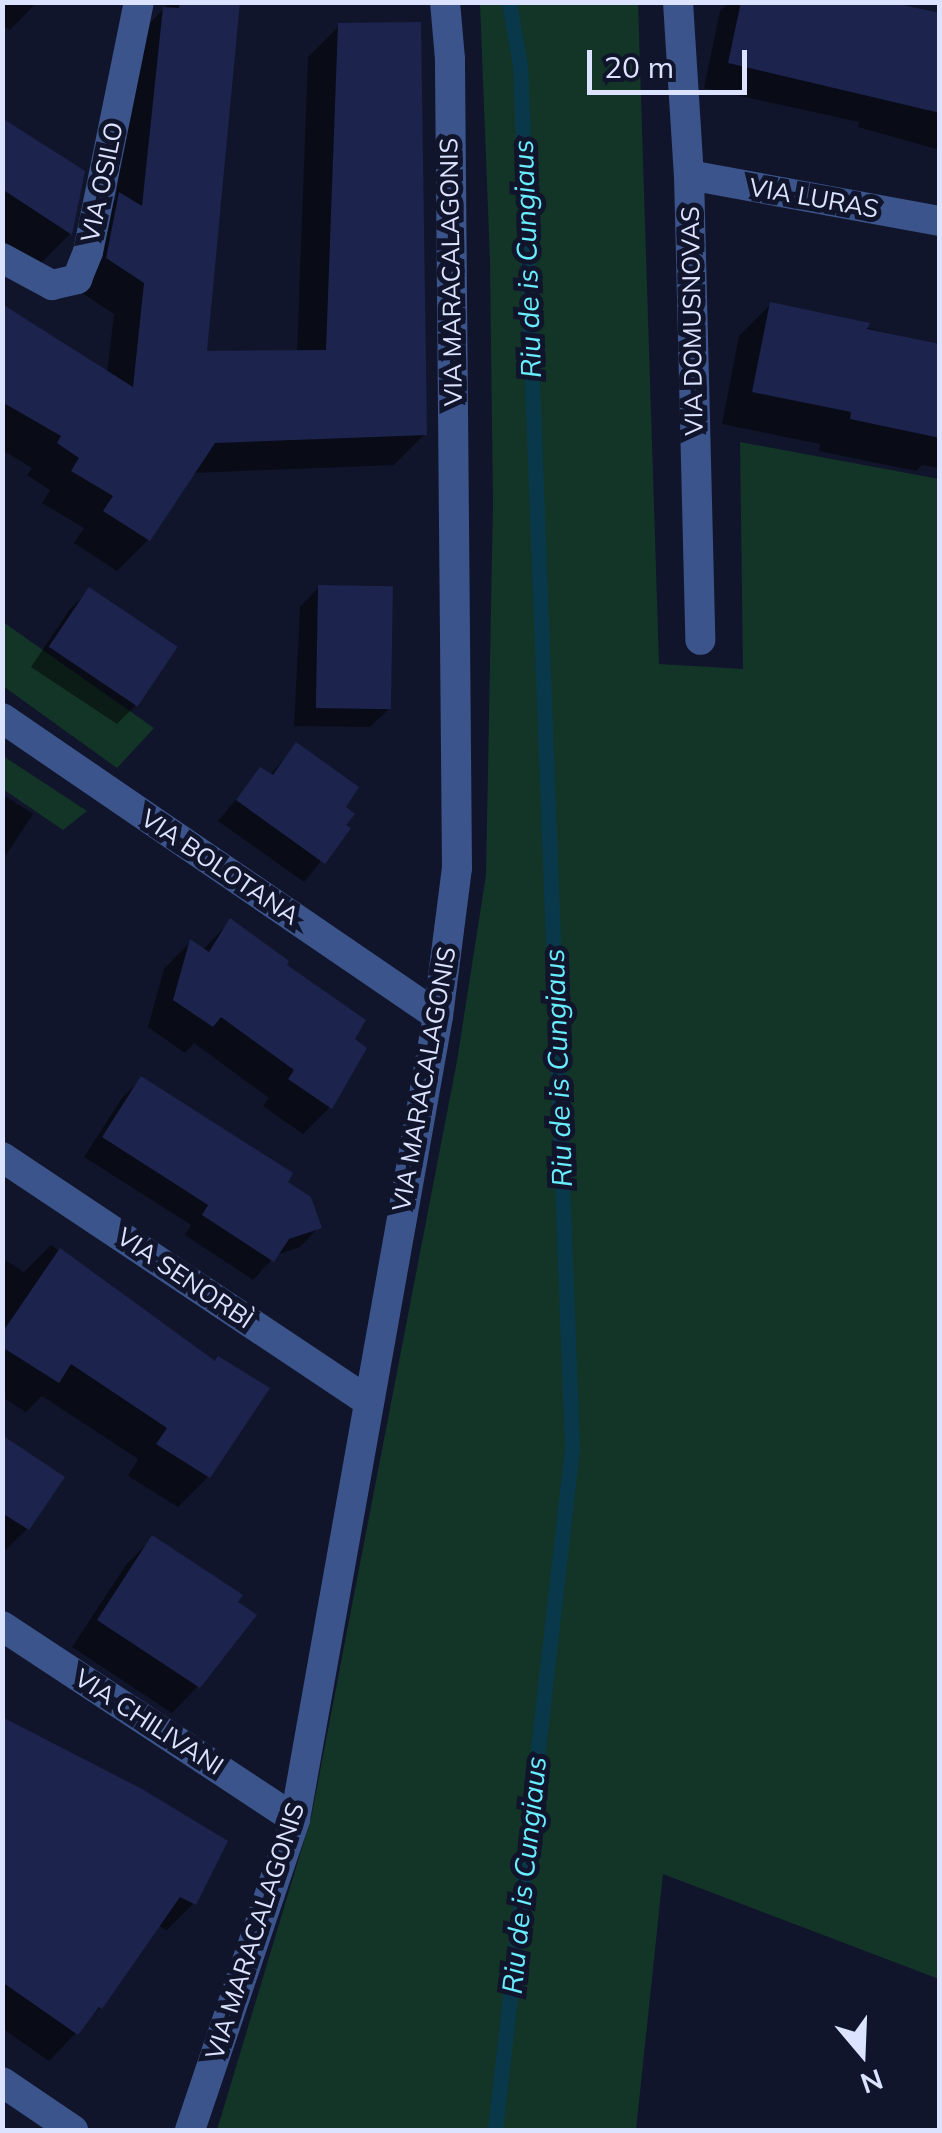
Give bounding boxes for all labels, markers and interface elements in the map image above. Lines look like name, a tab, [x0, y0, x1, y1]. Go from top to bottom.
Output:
scale bar	[592, 30, 752, 92]
text: 20 m	[604, 48, 674, 86]
street label: VIA OSILO	[75, 119, 129, 245]
street label: VIA MARACALAGONIS	[434, 138, 468, 406]
water label: Riu de is Cungiaus	[506, 139, 548, 379]
street label: VIA LURAS	[747, 172, 881, 224]
street label: VIA DOMUSNOVAS	[675, 206, 709, 436]
street label: VIA BOLOTANA	[135, 803, 305, 931]
street label: VIA MARACALAGONIS	[386, 944, 462, 1214]
water label: Riu de is Cungiaus	[537, 948, 579, 1188]
street label: VIA SENORBÌ	[111, 1221, 259, 1335]
street label: VIA CHILIVANI	[69, 1663, 229, 1781]
water label: Riu de is Cungiaus	[495, 1755, 553, 1995]
street label: VIA MARACALAGONIS	[199, 1799, 311, 2063]
north arrow	[812, 2003, 912, 2103]
text: N	[856, 2062, 888, 2102]

